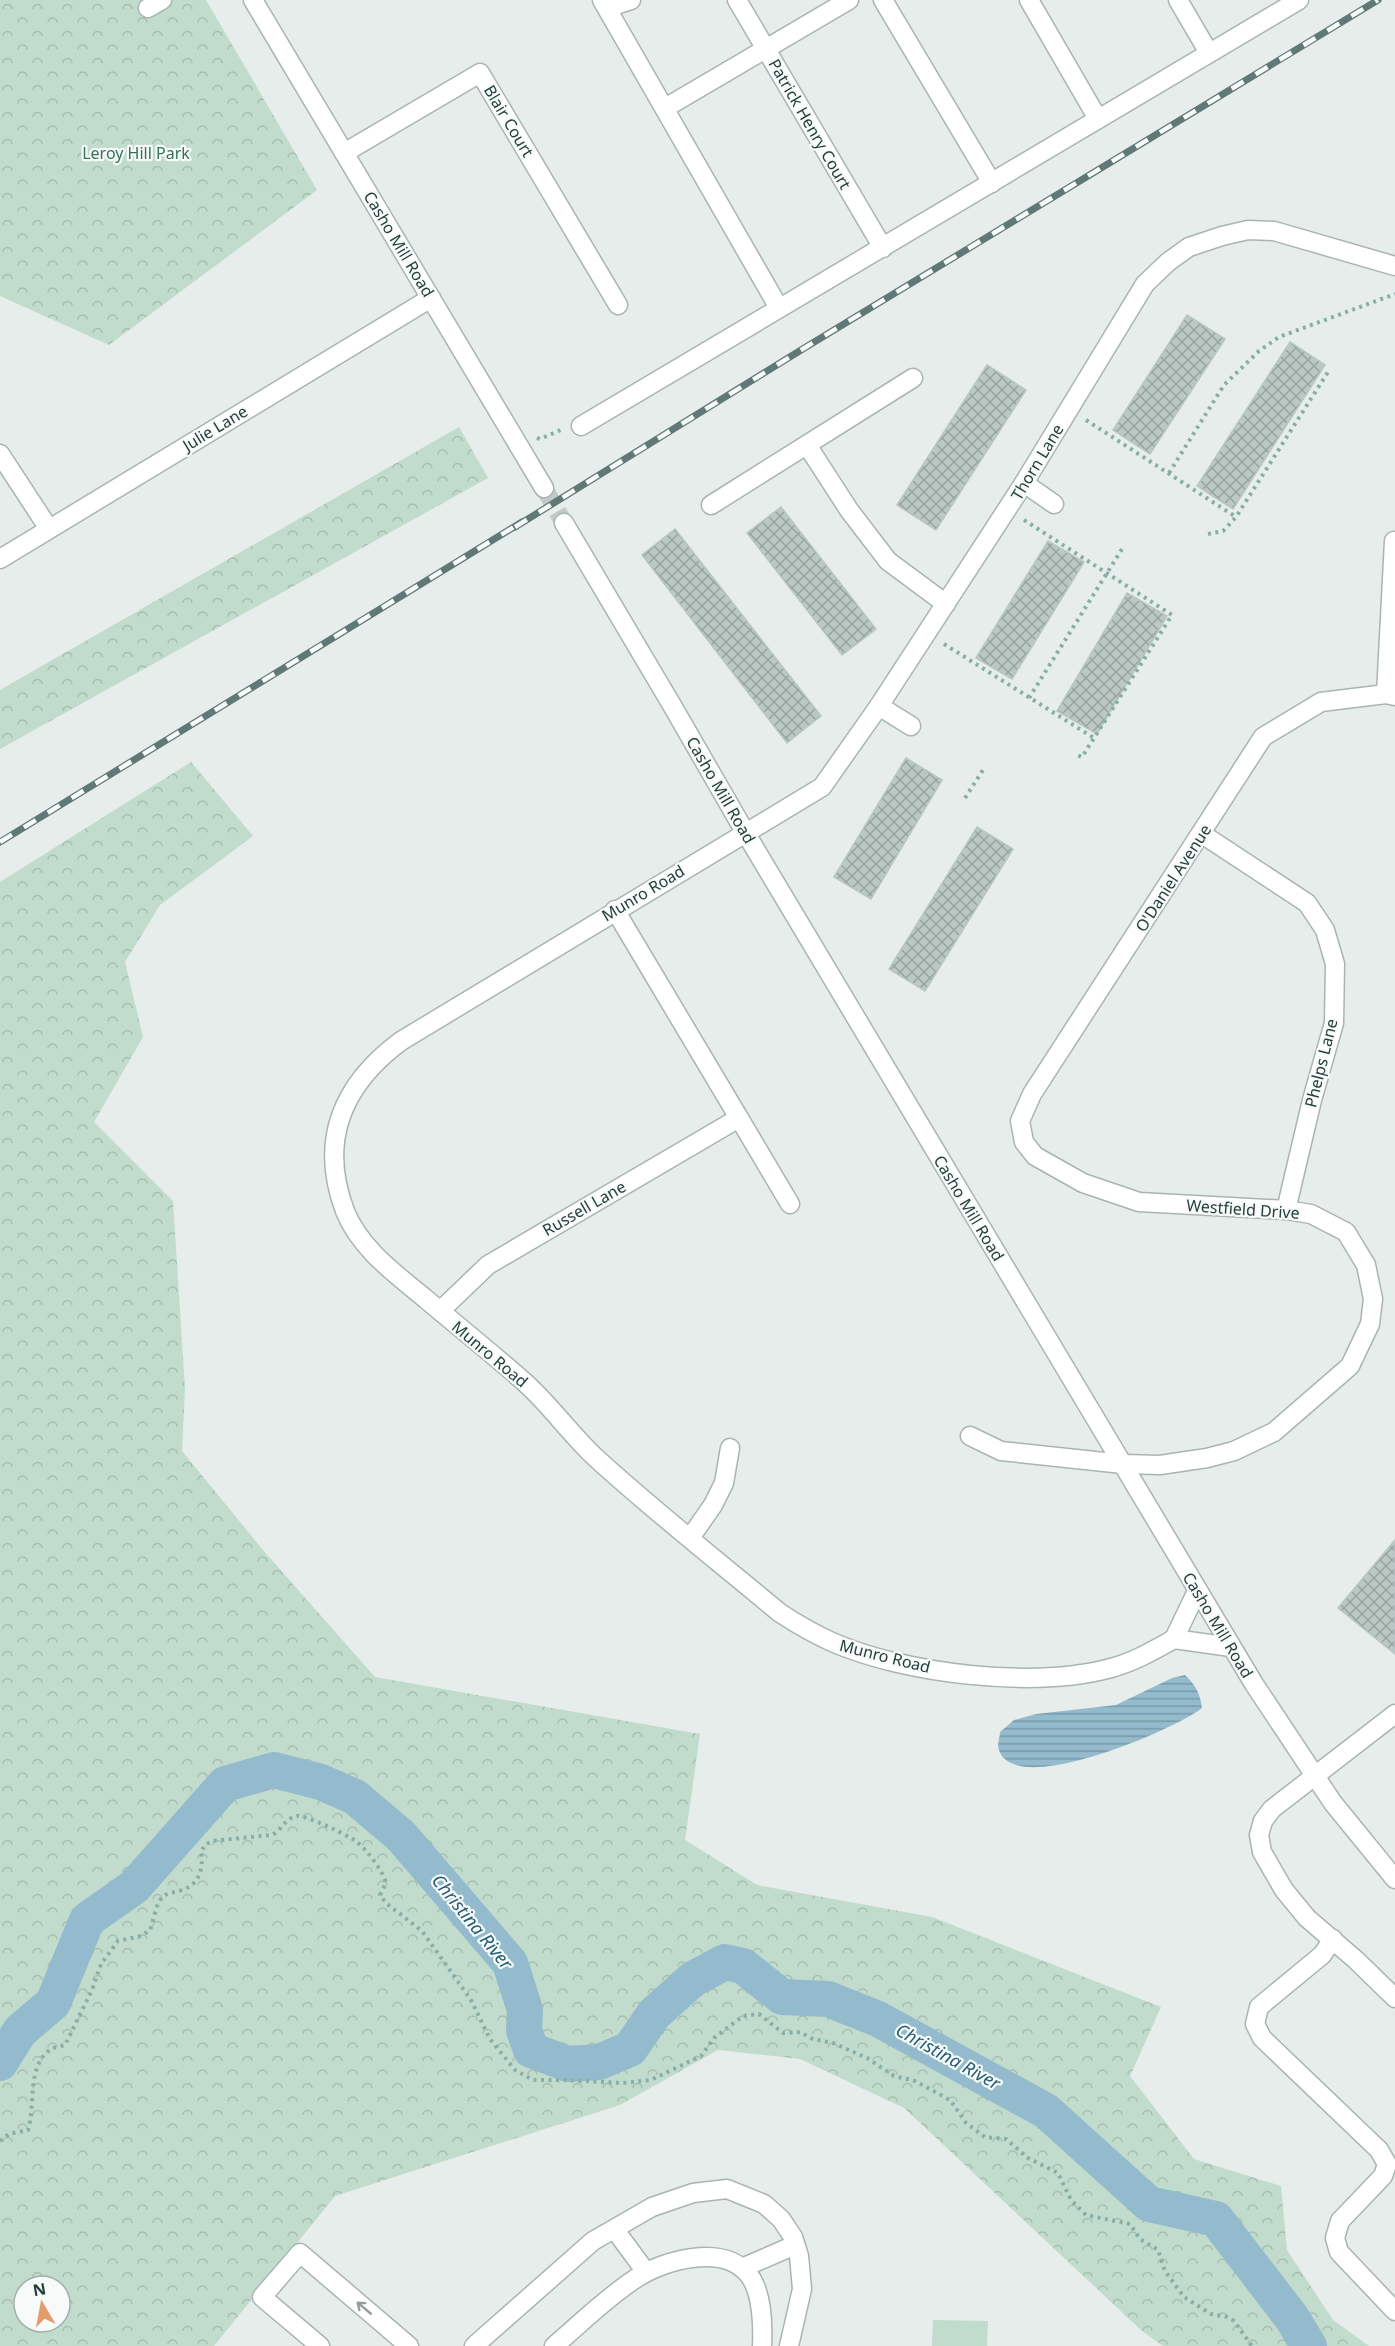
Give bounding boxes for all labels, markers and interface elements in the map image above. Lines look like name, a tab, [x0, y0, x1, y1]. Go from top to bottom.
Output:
street label: Patrick Henry Court	[764, 55, 856, 193]
street label: Blair Court	[479, 81, 539, 161]
park label: Leroy Hill Park	[82, 142, 190, 164]
street label: Casho Mill Road	[359, 187, 439, 301]
street label: Julie Lane	[177, 400, 252, 457]
street label: Thorn Lane	[1006, 420, 1068, 504]
street label: Casho Mill Road	[681, 733, 761, 847]
street label: O'Daniel Avenue	[1130, 820, 1216, 936]
street label: Munro Road	[598, 860, 688, 926]
street label: Phelps Lane	[1299, 1016, 1343, 1110]
street label: Casho Mill Road	[929, 1151, 1009, 1265]
street label: Russell Lane	[538, 1175, 630, 1241]
street label: Westfield Drive	[1186, 1194, 1300, 1224]
street label: Munro Road	[447, 1316, 533, 1392]
street label: Casho Mill Road	[1178, 1568, 1258, 1682]
street label: Munro Road	[837, 1634, 933, 1678]
water label: Christina River	[427, 1869, 519, 1975]
water label: Christina River	[892, 2018, 1006, 2095]
north arrow	[12, 2274, 72, 2334]
text: N	[31, 2277, 48, 2301]
one-way arrow	[357, 2301, 372, 2315]

